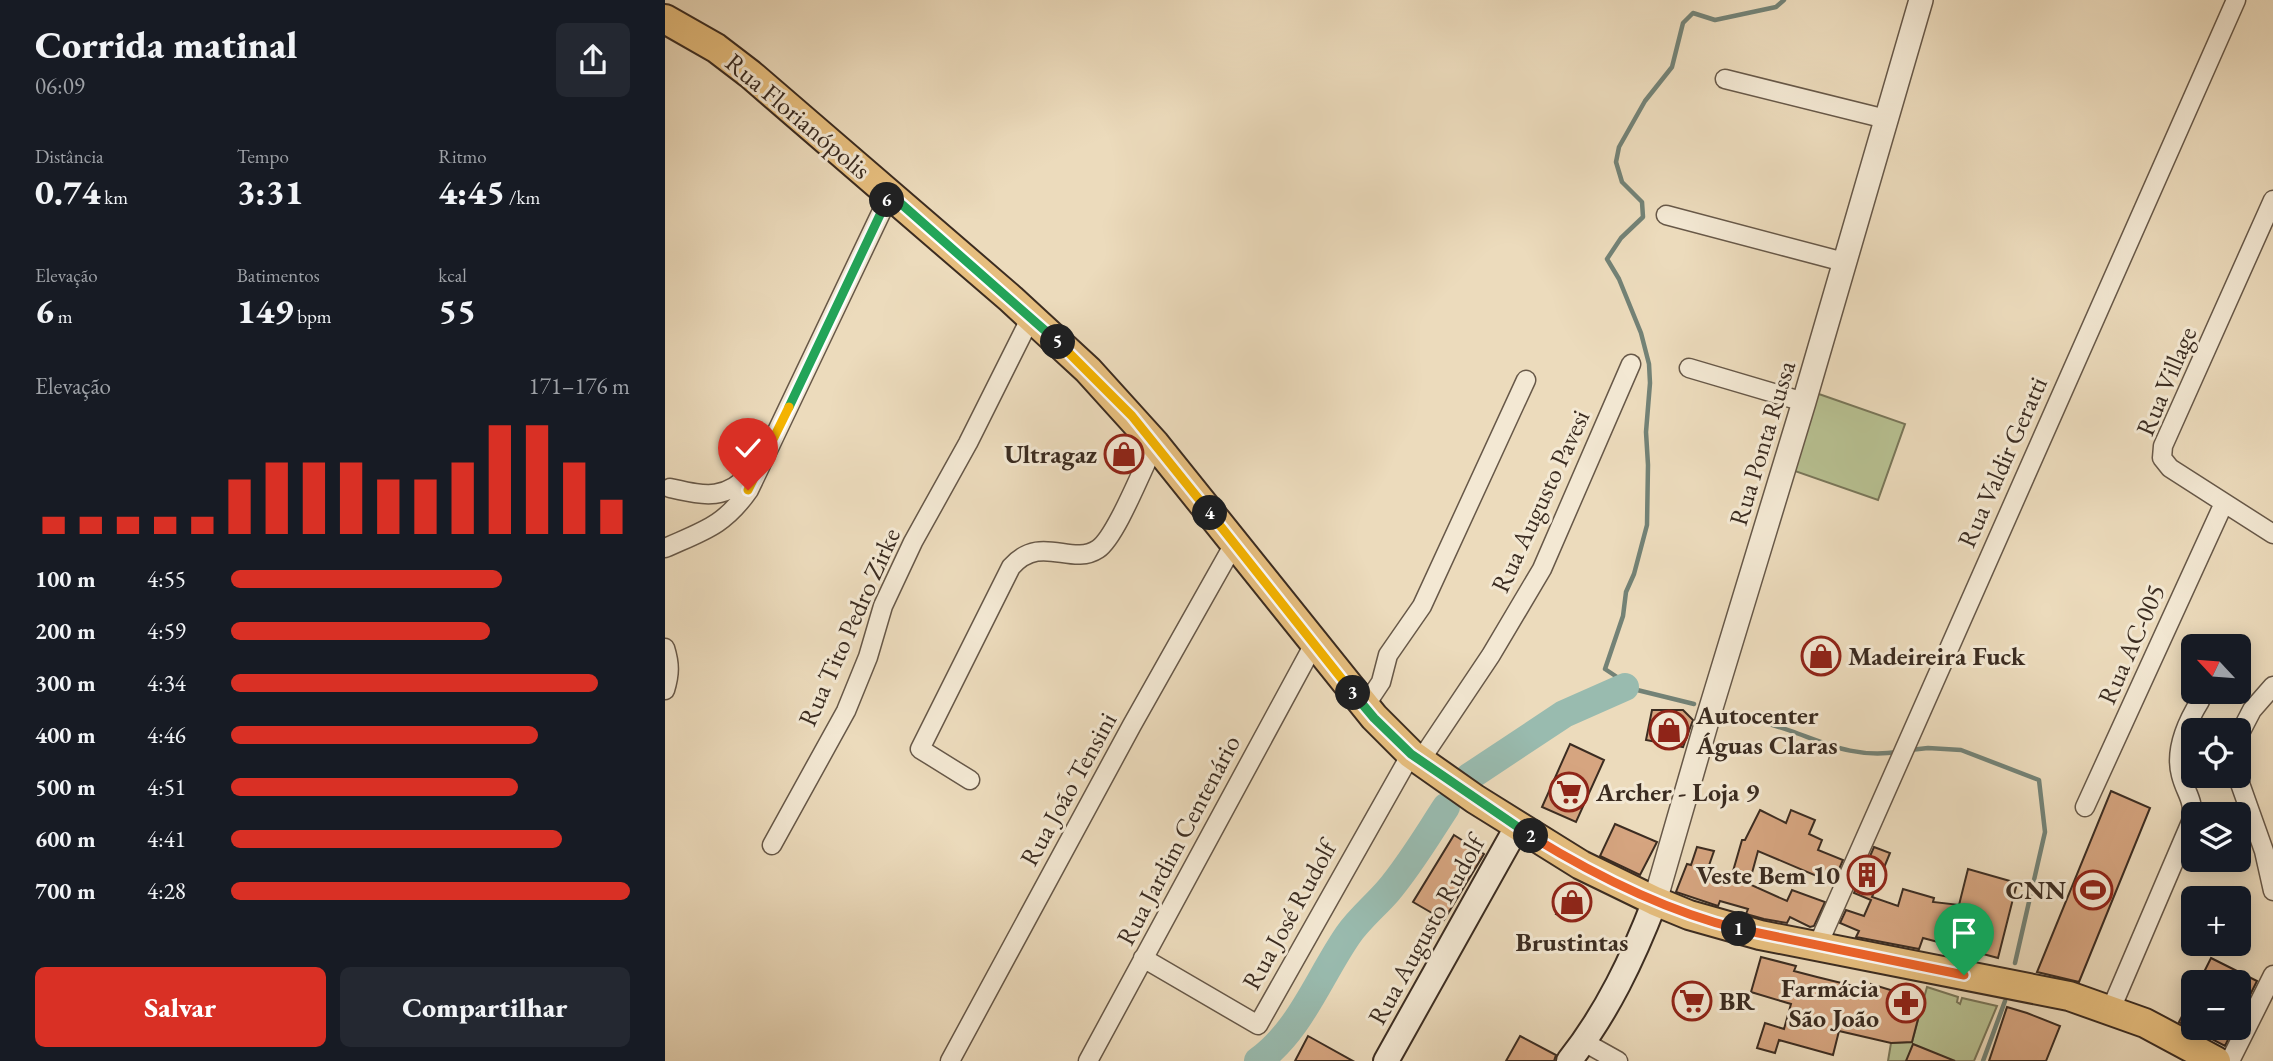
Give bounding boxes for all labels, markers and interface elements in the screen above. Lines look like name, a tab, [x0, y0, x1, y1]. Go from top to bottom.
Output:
text: Corrida matinal	[35, 20, 298, 69]
button: share	[556, 23, 630, 97]
street label: Rua Florianópolis	[718, 45, 878, 187]
text: 06:09	[35, 71, 85, 101]
text: Distância	[35, 144, 104, 169]
text: Tempo	[237, 144, 289, 169]
text: Ritmo	[438, 144, 487, 169]
text: 0.74	[35, 169, 101, 214]
text: 3:31	[237, 169, 303, 214]
text: 4:45	[438, 169, 505, 214]
pin: 6	[869, 182, 905, 218]
text: km	[101, 185, 128, 210]
text: /km	[505, 185, 540, 210]
text: 6	[881, 187, 892, 212]
text: Elevação	[35, 263, 98, 288]
text: Batimentos	[237, 263, 320, 288]
text: kcal	[438, 263, 467, 288]
text: 6	[35, 288, 54, 333]
text: 149	[237, 288, 293, 333]
text: 55	[438, 288, 476, 333]
text: m	[54, 304, 73, 329]
text: bpm	[293, 304, 332, 329]
street label: Rua Village	[2128, 321, 2204, 441]
pin: 5	[1041, 324, 1075, 360]
text: 5	[1052, 329, 1063, 354]
street label: Rua Ponta Russa	[1721, 356, 1803, 530]
text: Elevação	[35, 371, 111, 401]
text: 171–176 m	[529, 371, 630, 401]
street label: Rua Valdir Geratti	[1949, 371, 2055, 553]
street label: Rua Augusto Pavesi	[1483, 404, 1597, 598]
pin	[718, 418, 778, 490]
icon: check	[729, 429, 767, 467]
shop icon: Ultragaz	[1103, 433, 1145, 475]
place label: Ultragaz	[1004, 437, 1097, 471]
pin: 4	[1193, 496, 1227, 530]
text: 4	[1204, 500, 1215, 525]
street label: Rua Tito Pedro Zirke	[790, 522, 908, 732]
text: 100 m	[35, 564, 96, 594]
text: 4:55	[147, 564, 186, 594]
street label: Rua AC-005	[2089, 579, 2173, 709]
text: 200 m	[35, 616, 96, 646]
text: 4:59	[147, 616, 186, 646]
north arrow	[2181, 634, 2251, 704]
map controls	[2181, 634, 2251, 1040]
shop icon: Madeireira Fuck	[1800, 635, 1842, 677]
place label: Madeireira Fuck	[1848, 639, 2026, 673]
text: 300 m	[35, 668, 96, 698]
text: 4:34	[147, 668, 186, 698]
pin: 3	[1335, 676, 1371, 710]
text: 3	[1347, 680, 1358, 705]
place label: Autocenter Águas Claras	[1695, 698, 1838, 762]
street label: Rua João Tensini	[1012, 706, 1124, 872]
shop icon: Autocenter Águas Claras	[1648, 709, 1690, 751]
button: locate	[2181, 718, 2251, 788]
text: 400 m	[35, 720, 96, 750]
text: 4:46	[147, 720, 186, 750]
street label: Rua Jardim Centenário	[1108, 729, 1248, 951]
supermarket icon: Archer - Loja 9	[1548, 771, 1590, 813]
text: 500 m	[35, 772, 96, 802]
text: 4:51	[147, 772, 186, 802]
place label: Archer - Loja 9	[1595, 775, 1760, 809]
button: layers	[2181, 802, 2251, 872]
pin: 2	[1513, 818, 1549, 854]
text: 2	[1525, 823, 1536, 848]
text: 600 m	[35, 824, 96, 854]
text: 4:41	[147, 824, 186, 854]
street label: Rua Augusto Rudolf	[1360, 827, 1493, 1031]
street label: Rua José Rudolf	[1234, 832, 1345, 996]
building icon: Veste Bem 10	[1846, 854, 1888, 896]
place label: Veste Bem 10	[1696, 858, 1840, 892]
sports icon: CNN	[2072, 869, 2114, 911]
place label: CNN	[2005, 873, 2066, 907]
text: 700 m	[35, 876, 96, 906]
text: 4:28	[147, 876, 186, 906]
shop icon: Brustintas	[1551, 881, 1593, 923]
button: +	[2181, 886, 2251, 956]
pin	[1934, 903, 1994, 975]
pin: 1	[1721, 912, 1757, 946]
icon: arrive	[1945, 914, 1983, 952]
text: 1	[1733, 916, 1744, 941]
place label: Brustintas	[1516, 925, 1628, 959]
button: Salvar	[35, 967, 326, 1047]
button: Compartilhar	[340, 967, 630, 1047]
button: −	[2181, 970, 2251, 1040]
place label: Farmácia São João	[1781, 971, 1880, 1035]
supermarket icon: BR	[1671, 980, 1713, 1022]
pharmacy icon: Farmácia São João	[1885, 982, 1927, 1024]
place label: BR	[1719, 984, 1755, 1018]

